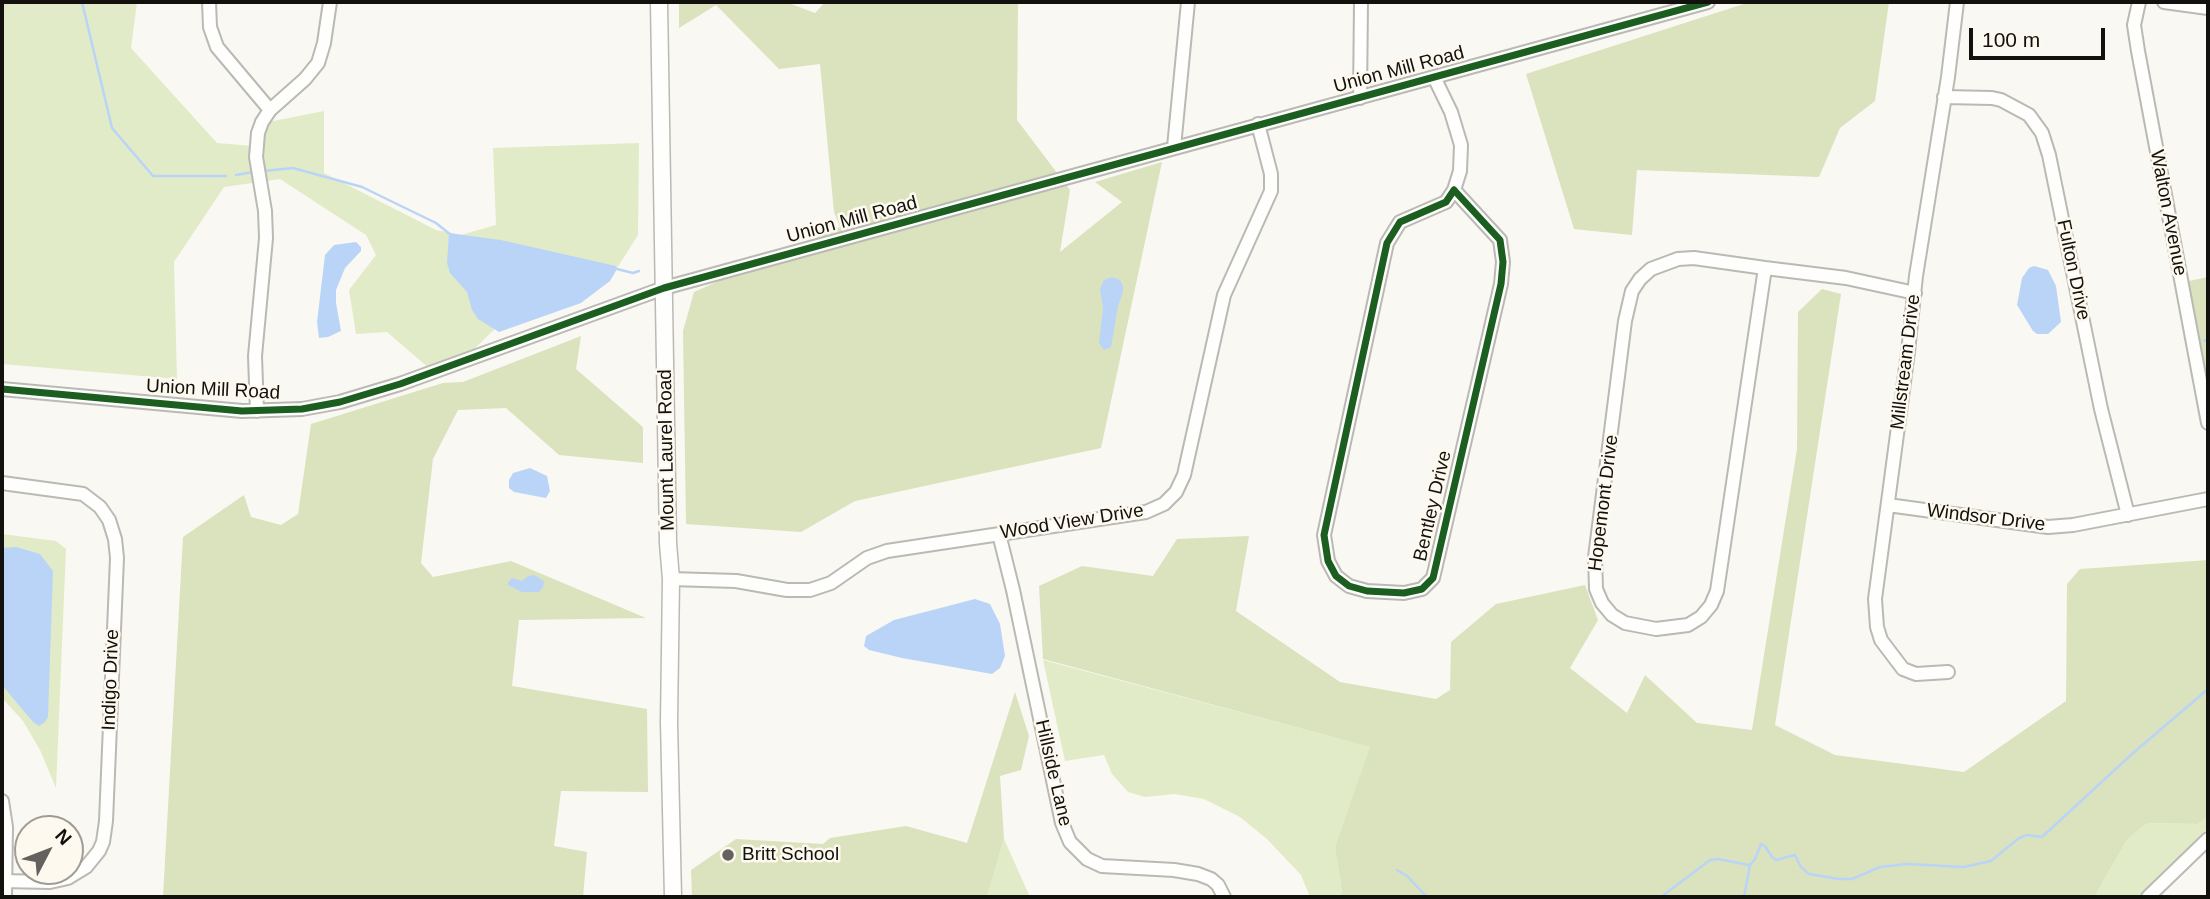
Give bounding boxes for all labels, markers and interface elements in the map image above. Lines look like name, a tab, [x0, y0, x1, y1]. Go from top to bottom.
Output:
scale bar	[1972, 14, 2108, 58]
text: 100 m	[1982, 28, 2040, 51]
street label: Union Mill Road	[1331, 42, 1467, 98]
street label: Walton Avenue	[2145, 148, 2191, 278]
street label: Union Mill Road	[784, 192, 920, 248]
street label: Fulton Drive	[2051, 218, 2095, 322]
street label: Millstream Drive	[1886, 293, 1926, 431]
street label: Mount Laurel Road	[654, 369, 680, 531]
street label: Union Mill Road	[145, 375, 281, 405]
street label: Hopemont Drive	[1584, 433, 1624, 573]
street label: Bentley Drive	[1409, 448, 1457, 564]
street label: Wood View Drive	[999, 499, 1145, 545]
street label: Windsor Drive	[1925, 499, 2047, 537]
street label: Indigo Drive	[98, 629, 124, 731]
street label: Hillside Lane	[1030, 717, 1076, 829]
north arrow	[14, 815, 84, 885]
text: N	[51, 825, 76, 849]
place label: Britt School	[742, 844, 839, 866]
marker: Britt School	[720, 847, 736, 863]

